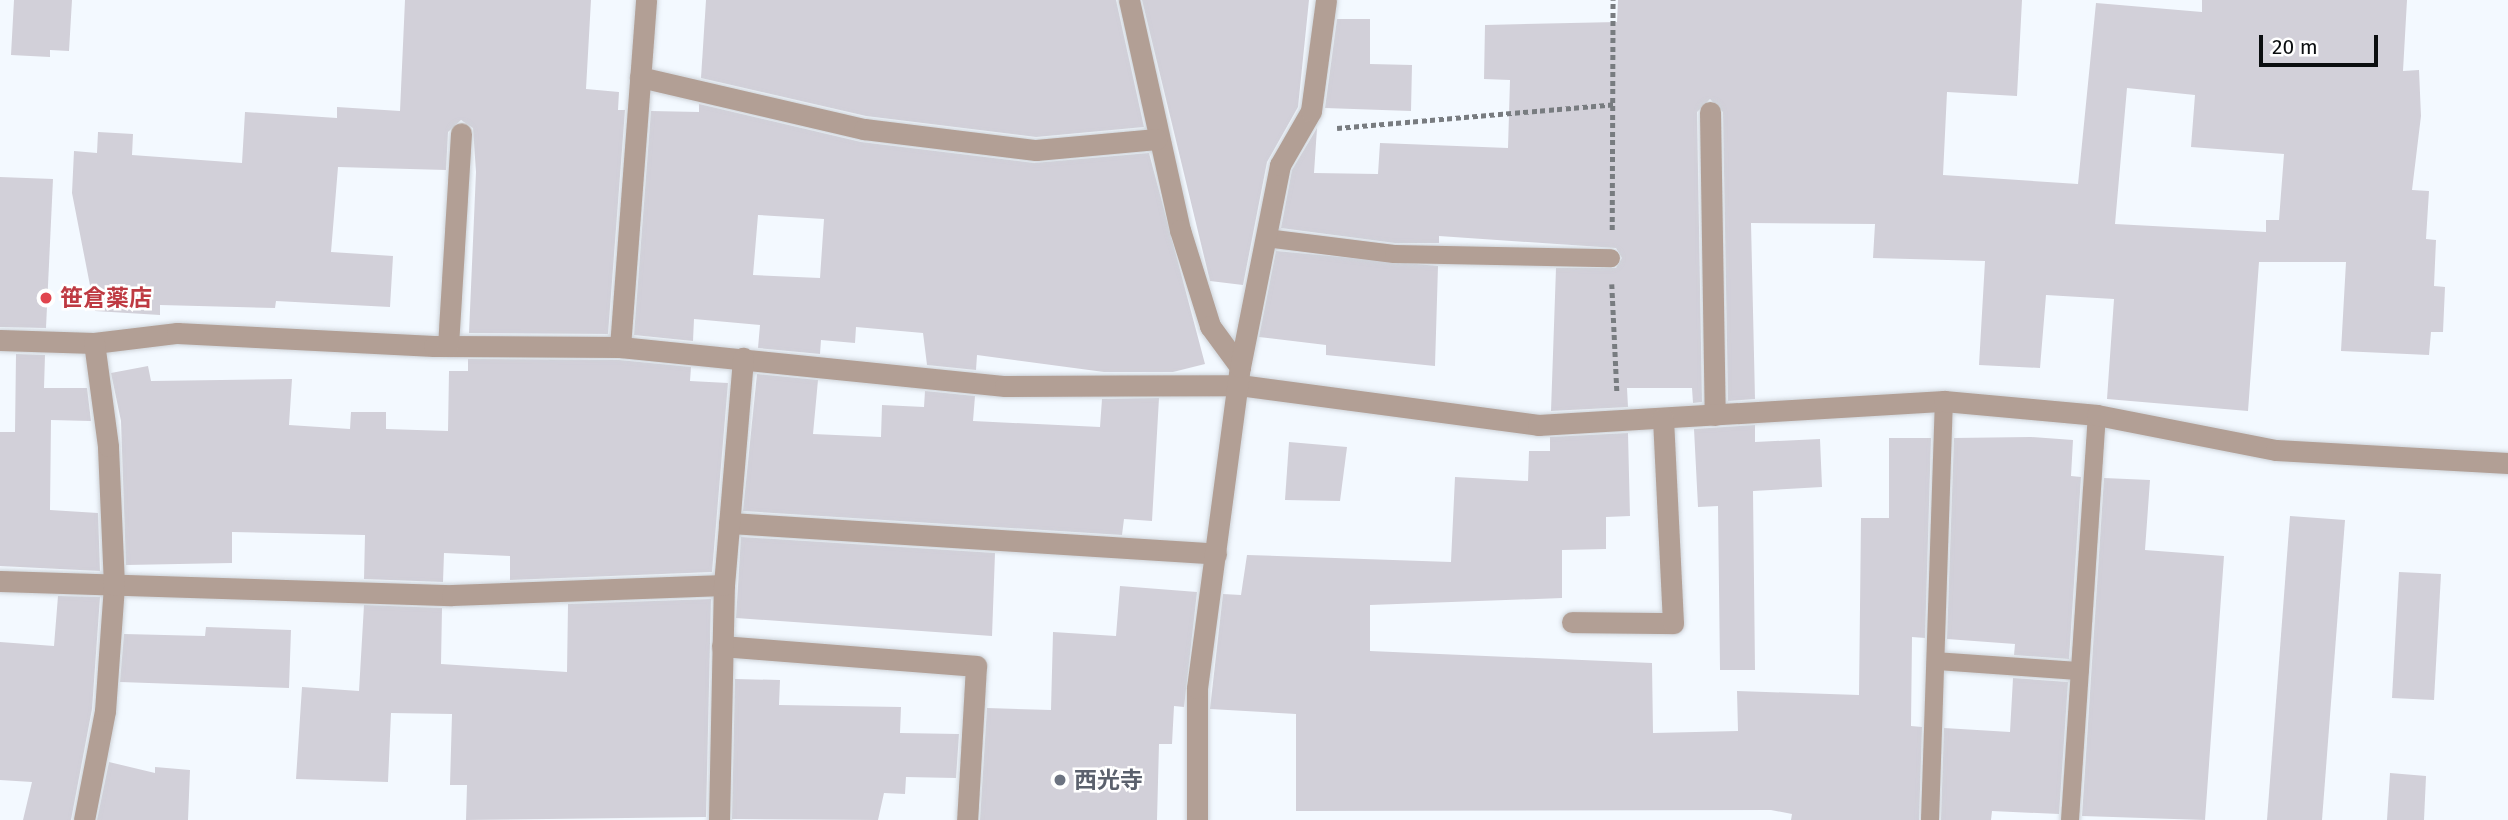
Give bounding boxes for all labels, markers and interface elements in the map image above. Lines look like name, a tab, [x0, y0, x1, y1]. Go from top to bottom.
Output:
scale bar	[2263, 21, 2382, 65]
text: 20 m	[2272, 34, 2318, 60]
place label: 笹倉薬店	[60, 284, 152, 312]
marker: 笹倉薬店	[38, 290, 54, 306]
place label: 西光寺	[1074, 766, 1143, 794]
marker: 西光寺	[1052, 772, 1068, 788]

